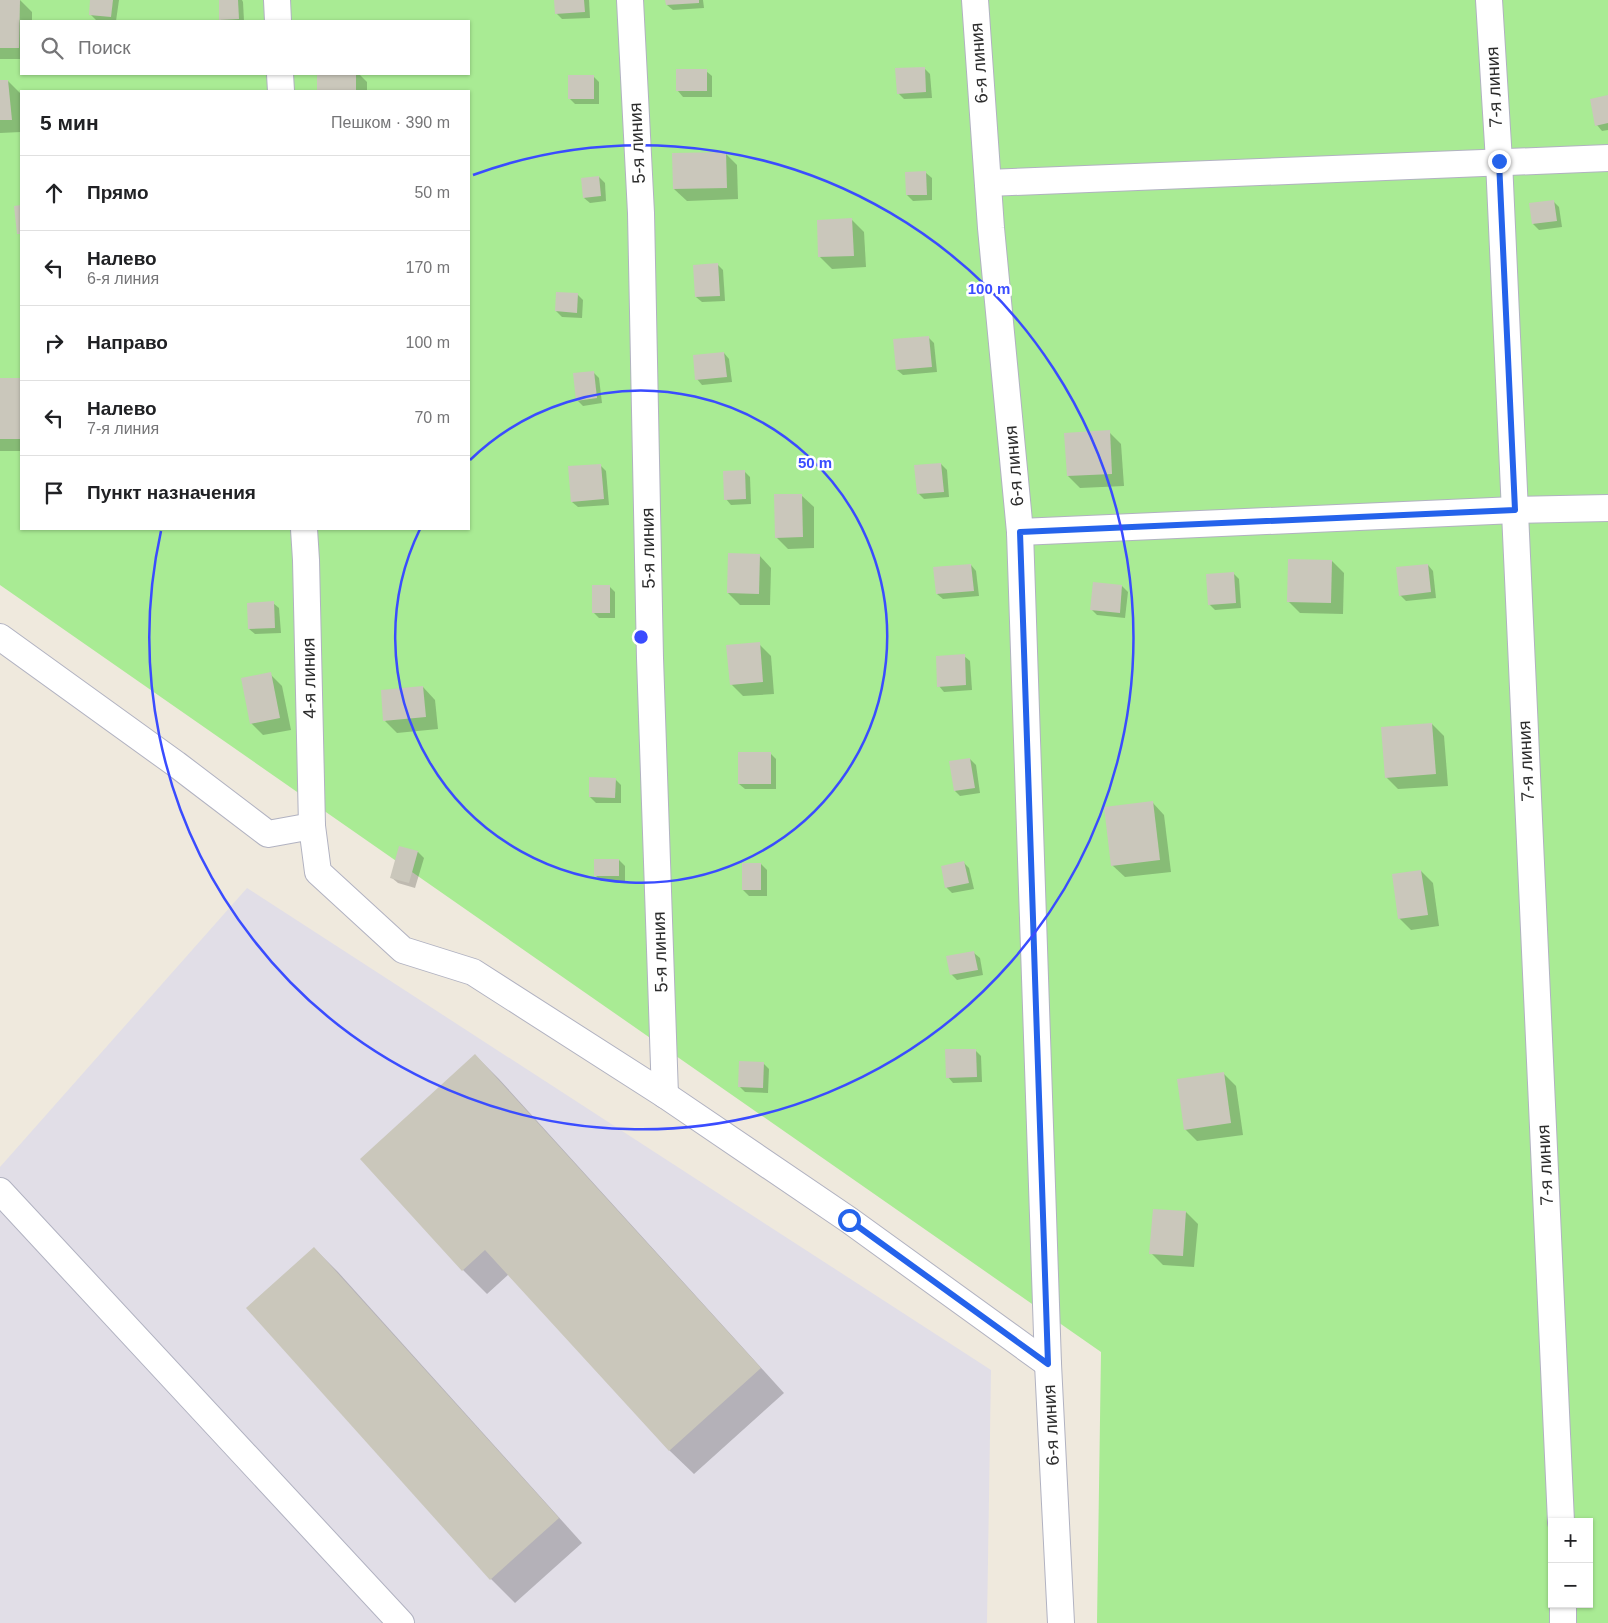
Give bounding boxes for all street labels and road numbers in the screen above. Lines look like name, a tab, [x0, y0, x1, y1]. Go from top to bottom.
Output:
street label: 6-я линия	[966, 22, 992, 104]
street label: 7-я линия	[1482, 46, 1506, 128]
street label: 5-я линия	[625, 102, 649, 184]
street label: 6-я линия	[1001, 425, 1027, 507]
street label: 5-я линия	[637, 507, 659, 589]
street label: 4-я линия	[298, 637, 320, 719]
street label: 7-я линия	[1514, 720, 1538, 802]
street label: 5-я линия	[649, 911, 671, 993]
street label: 7-я линия	[1533, 1124, 1557, 1206]
street label: 6-я линия	[1039, 1384, 1063, 1466]

